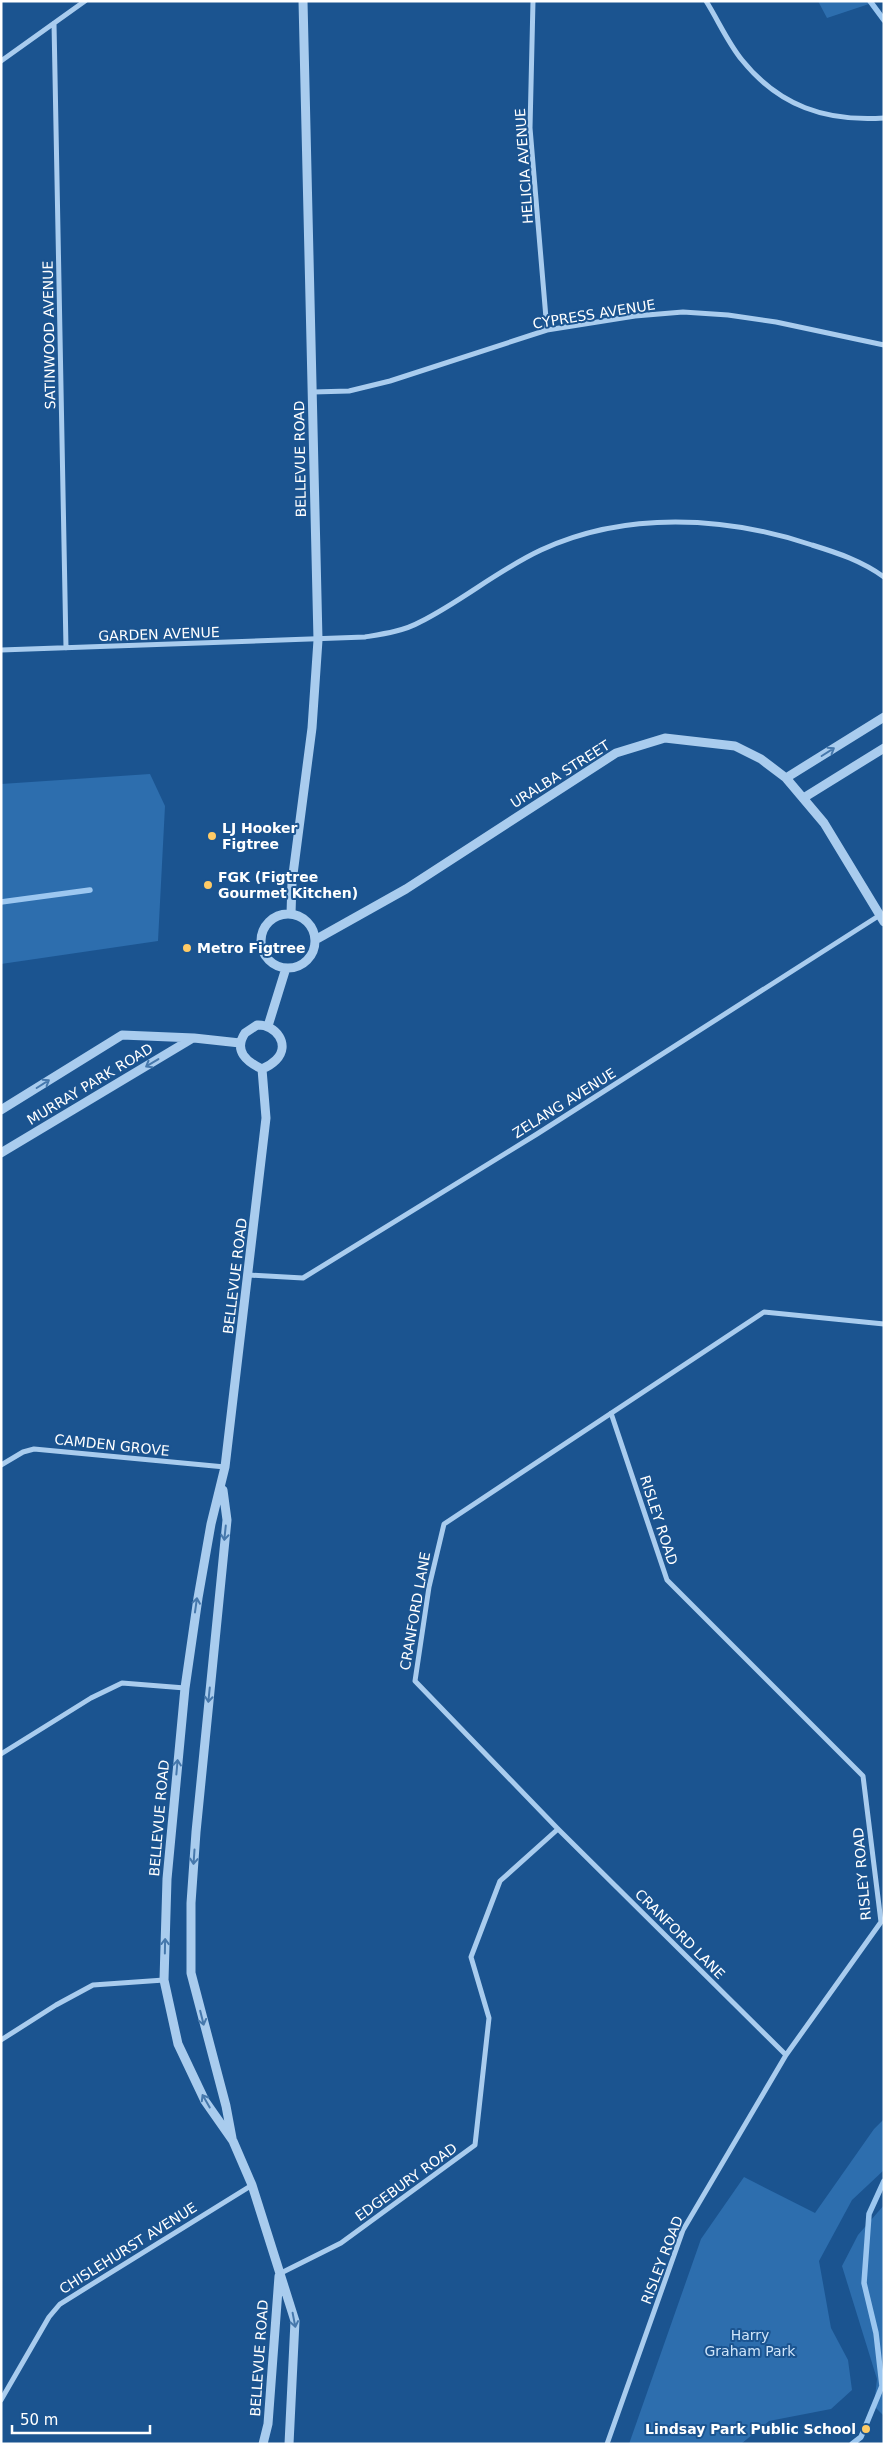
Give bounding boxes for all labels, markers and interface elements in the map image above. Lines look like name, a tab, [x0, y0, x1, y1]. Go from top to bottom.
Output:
street label: HELICIA AVENUE	[512, 108, 536, 224]
street label: SATINWOOD AVENUE	[40, 261, 58, 409]
street label: CYPRESS AVENUE	[532, 296, 656, 332]
street label: BELLEVUE ROAD	[291, 400, 309, 518]
street label: GARDEN AVENUE	[98, 624, 220, 644]
street label: URALBA STREET	[507, 737, 613, 811]
one-way arrow	[820, 746, 834, 756]
place label: LJ Hooker Figtree	[222, 820, 297, 852]
marker: LJ Hooker Figtree	[206, 830, 218, 842]
place label: FGK (Figtree Gourmet Kitchen)	[218, 869, 358, 901]
marker: FGK (Figtree Gourmet Kitchen)	[202, 879, 214, 891]
place label: Metro Figtree	[197, 940, 306, 956]
marker: Metro Figtree	[181, 942, 193, 954]
street label: MURRAY PARK ROAD	[24, 1040, 156, 1128]
one-way arrow	[145, 1059, 159, 1069]
street label: ZELANG AVENUE	[509, 1065, 619, 1141]
one-way arrow	[35, 1079, 49, 1089]
street label: BELLEVUE ROAD	[220, 1217, 250, 1335]
street label: CAMDEN GROVE	[54, 1431, 170, 1459]
street label: RISLEY ROAD	[637, 1473, 681, 1567]
one-way arrow	[220, 1525, 230, 1541]
street label: CRANFORD LANE	[397, 1550, 433, 1672]
one-way arrow	[192, 1598, 202, 1614]
one-way arrow	[205, 1687, 214, 1703]
street label: BELLEVUE ROAD	[146, 1759, 172, 1877]
one-way arrow	[173, 1759, 182, 1775]
street label: RISLEY ROAD	[850, 1827, 874, 1921]
one-way arrow	[190, 1848, 199, 1864]
street label: CRANFORD LANE	[632, 1886, 728, 1982]
one-way arrow	[160, 1939, 170, 1955]
one-way arrow	[198, 2009, 207, 2025]
one-way arrow	[200, 2094, 210, 2109]
street label: EDGEBURY ROAD	[352, 2140, 460, 2224]
street label: CHISLEHURST AVENUE	[56, 2199, 200, 2297]
street label: RISLEY ROAD	[638, 2214, 686, 2306]
street label: BELLEVUE ROAD	[247, 2299, 271, 2417]
one-way arrow	[289, 2311, 299, 2327]
park label: Harry Graham Park	[705, 2327, 796, 2359]
scale bar	[12, 2402, 150, 2434]
text: 50 m	[20, 2411, 58, 2429]
place label: Lindsay Park Public School	[645, 2421, 856, 2437]
marker: Lindsay Park Public School	[860, 2423, 872, 2435]

